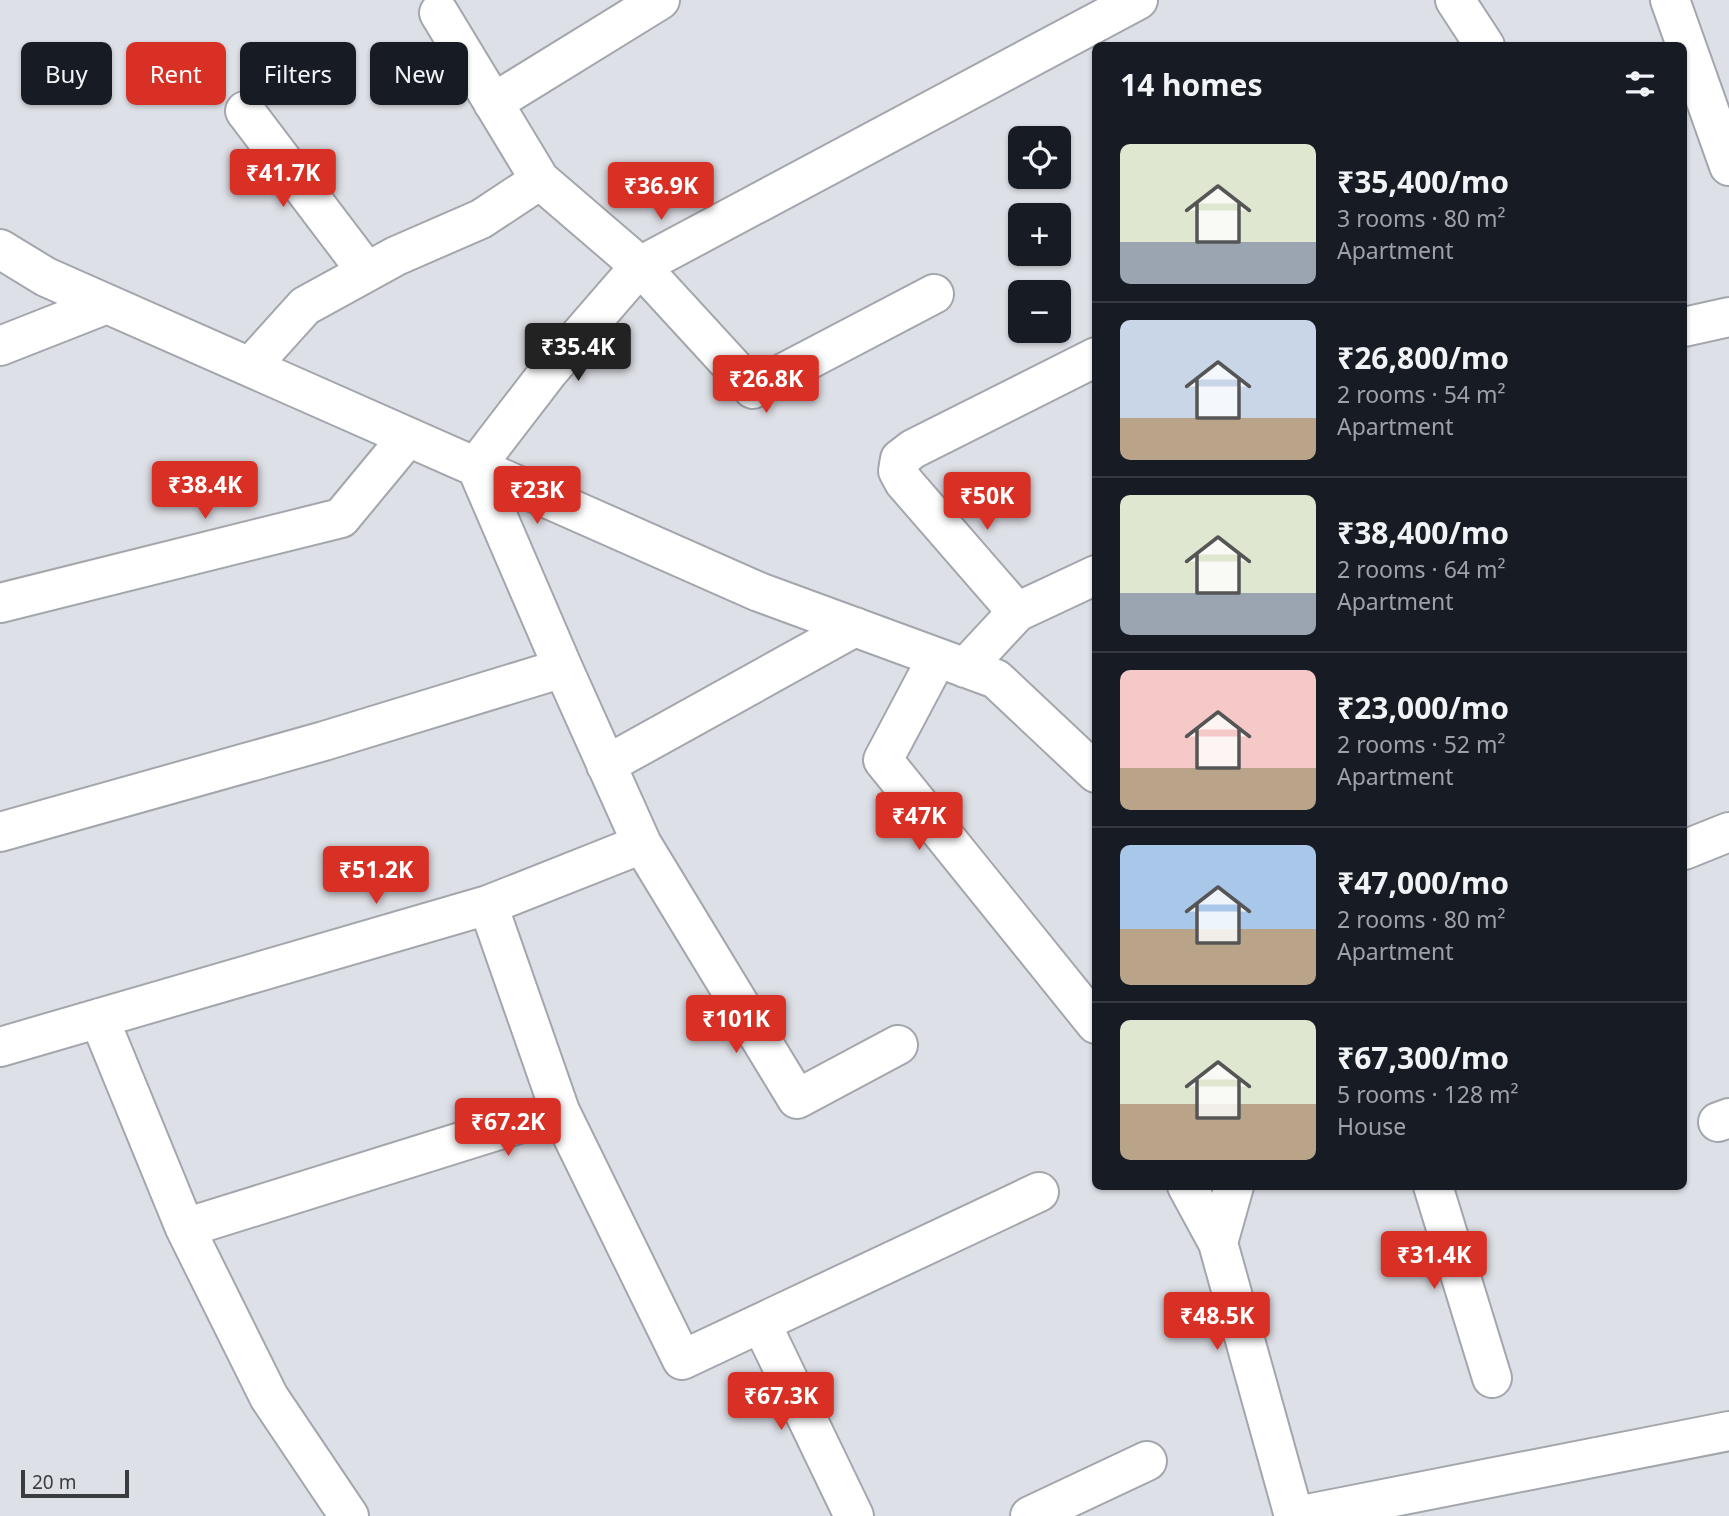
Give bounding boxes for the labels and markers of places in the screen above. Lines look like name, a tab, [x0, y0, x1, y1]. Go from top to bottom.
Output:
pin: ₹41.7K	[226, 150, 340, 209]
pin: ₹36.9K	[604, 162, 718, 222]
pin: ₹35.4K	[521, 324, 635, 383]
pin: ₹26.8K	[709, 356, 823, 415]
pin: ₹38.4K	[148, 462, 262, 521]
pin: ₹23K	[496, 466, 578, 526]
pin: ₹50K	[946, 472, 1028, 532]
pin: ₹47K	[878, 792, 960, 852]
pin: ₹51.2K	[319, 846, 433, 906]
pin: ₹101K	[687, 996, 785, 1055]
pin: ₹67.2K	[451, 1098, 565, 1158]
pin: ₹31.4K	[1377, 1232, 1491, 1291]
pin: ₹48.5K	[1160, 1292, 1274, 1352]
pin: ₹67.3K	[724, 1372, 838, 1432]

